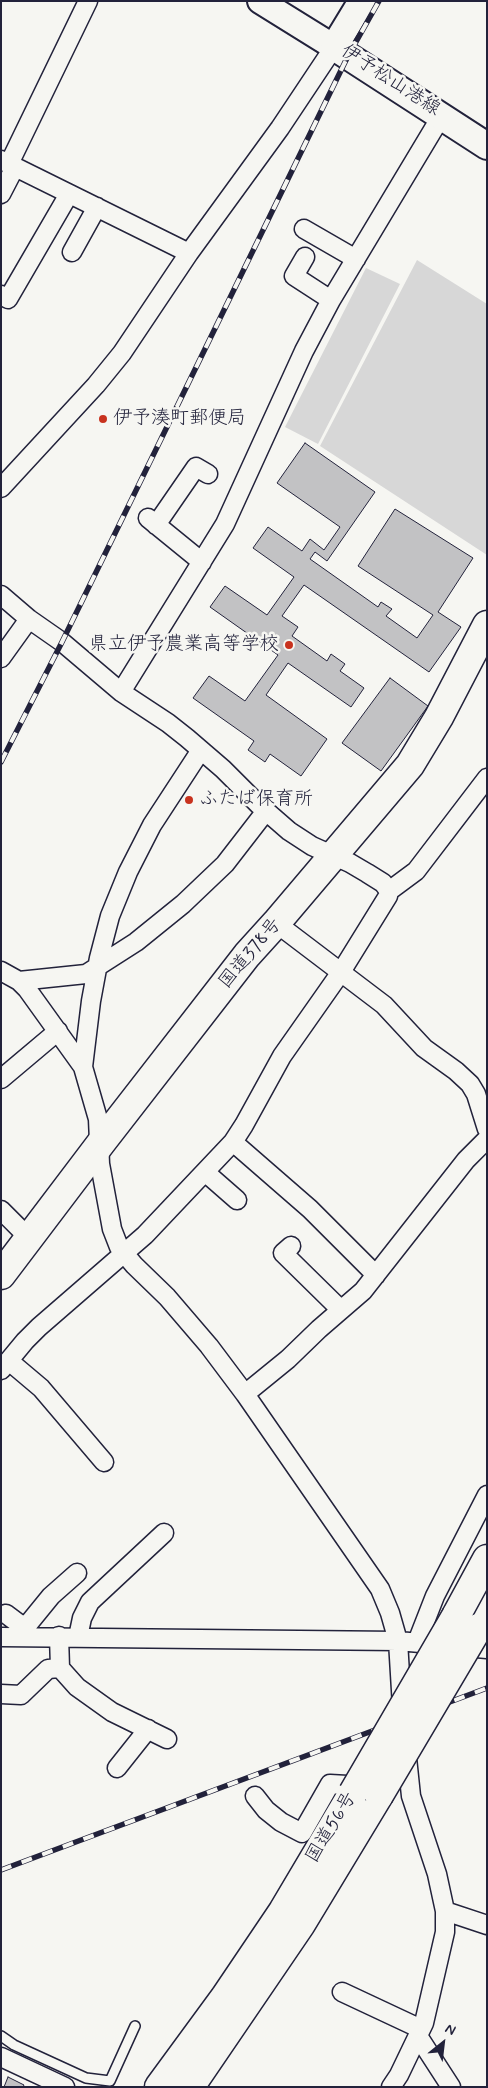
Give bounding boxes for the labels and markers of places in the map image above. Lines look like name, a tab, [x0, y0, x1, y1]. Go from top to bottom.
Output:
place label: 伊予湊町郵便局	[113, 408, 246, 430]
marker: 伊予湊町郵便局	[97, 413, 109, 425]
place label: 県立伊予農業高等学校	[89, 634, 279, 656]
marker: 県立伊予農業高等学校	[283, 639, 295, 651]
place label: ふたば保育所	[199, 789, 313, 811]
marker: ふたば保育所	[183, 794, 195, 806]

